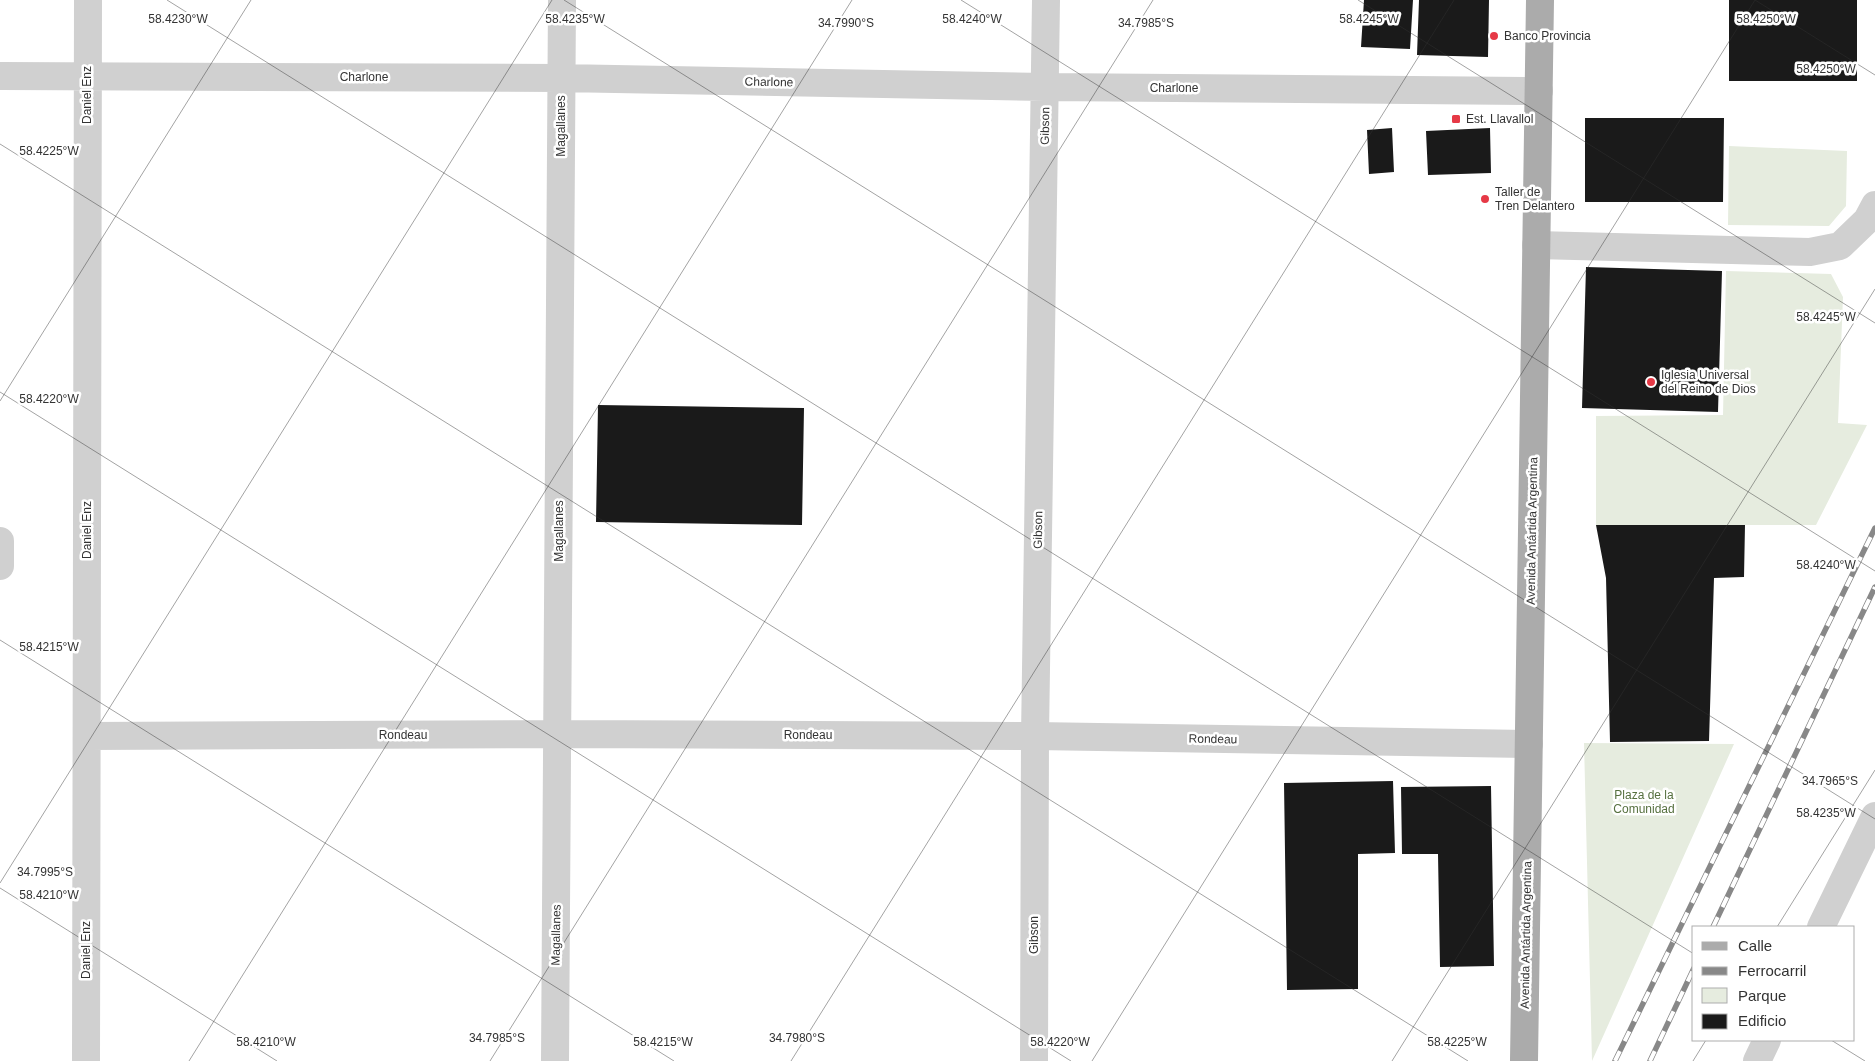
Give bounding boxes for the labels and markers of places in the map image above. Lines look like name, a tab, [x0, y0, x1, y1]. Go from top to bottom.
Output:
place label: Banco Provincia	[1504, 29, 1591, 43]
marker: Banco Provincia	[1488, 30, 1500, 42]
place label: Est. Llavallol	[1466, 112, 1533, 126]
marker: Est. Llavallol	[1450, 113, 1462, 125]
place label: Taller de Tren Delantero	[1495, 185, 1575, 213]
marker: Taller de Tren Delantero	[1479, 193, 1491, 205]
place label: Iglesia Universal del Reino de Dios	[1661, 368, 1756, 396]
marker: Iglesia Universal del Reino de Dios	[1645, 376, 1657, 388]

